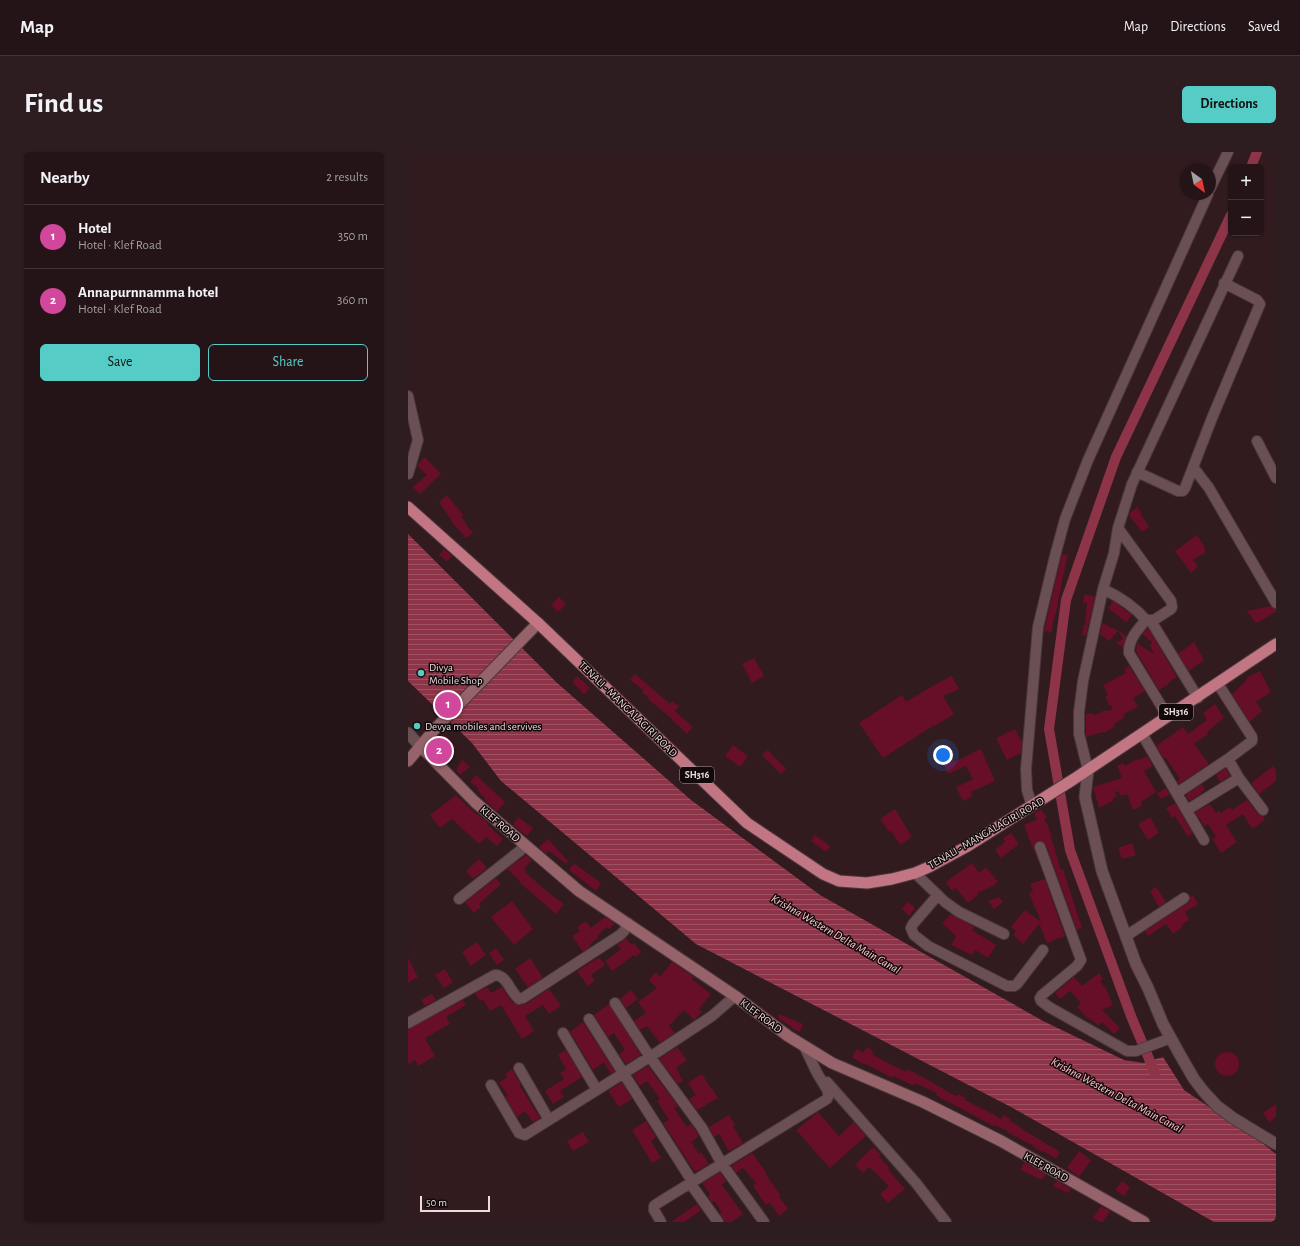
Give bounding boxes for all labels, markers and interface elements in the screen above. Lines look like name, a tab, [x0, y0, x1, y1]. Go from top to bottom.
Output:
text: Map	[20, 18, 54, 37]
text: Map	[1124, 20, 1148, 34]
text: Directions	[1170, 20, 1226, 34]
text: Saved	[1248, 20, 1280, 34]
button: Directions	[1182, 86, 1276, 123]
text: Find us	[24, 90, 103, 118]
north arrow	[1180, 164, 1216, 200]
map controls	[1228, 164, 1264, 236]
button: +	[1228, 164, 1264, 200]
text: Nearby	[40, 169, 90, 186]
text: 2 results	[326, 171, 368, 184]
button: −	[1228, 200, 1264, 236]
text: Hotel	[78, 221, 111, 236]
text: 1	[51, 230, 55, 243]
text: 350 m	[338, 230, 368, 243]
text: Hotel · Klef Road	[78, 239, 162, 252]
text: Annapurnnamma hotel	[78, 285, 218, 300]
text: 2	[50, 294, 56, 307]
text: 360 m	[337, 294, 368, 307]
text: Hotel · Klef Road	[78, 303, 162, 316]
button: Save	[40, 344, 200, 381]
button: Share	[208, 344, 368, 381]
street label: TENALI - MANGALAGIRI ROAD	[577, 659, 679, 759]
place label: Divya Mobile Shop	[429, 662, 483, 686]
marker: Divya Mobile Shop	[416, 668, 426, 678]
pin: 1	[435, 690, 461, 720]
road number: SH316	[1159, 704, 1193, 720]
marker: Devya mobiles and servives	[412, 721, 422, 731]
place label: Devya mobiles and servives	[425, 721, 541, 732]
pin: 2	[426, 736, 452, 766]
your location	[933, 745, 953, 765]
road number: SH316	[680, 767, 714, 783]
street label: TENALI - MANGALAGIRI ROAD	[926, 795, 1046, 871]
street label: KLEF ROAD	[478, 804, 522, 844]
water label: Krishna Western Delta Main Canal	[769, 892, 903, 976]
street label: KLEF ROAD	[738, 997, 784, 1035]
water label: Krishna Western Delta Main Canal	[1049, 1055, 1185, 1135]
street label: KLEF ROAD	[1022, 1150, 1070, 1184]
scale bar	[420, 1194, 490, 1213]
text: 50 m	[426, 1197, 447, 1208]

